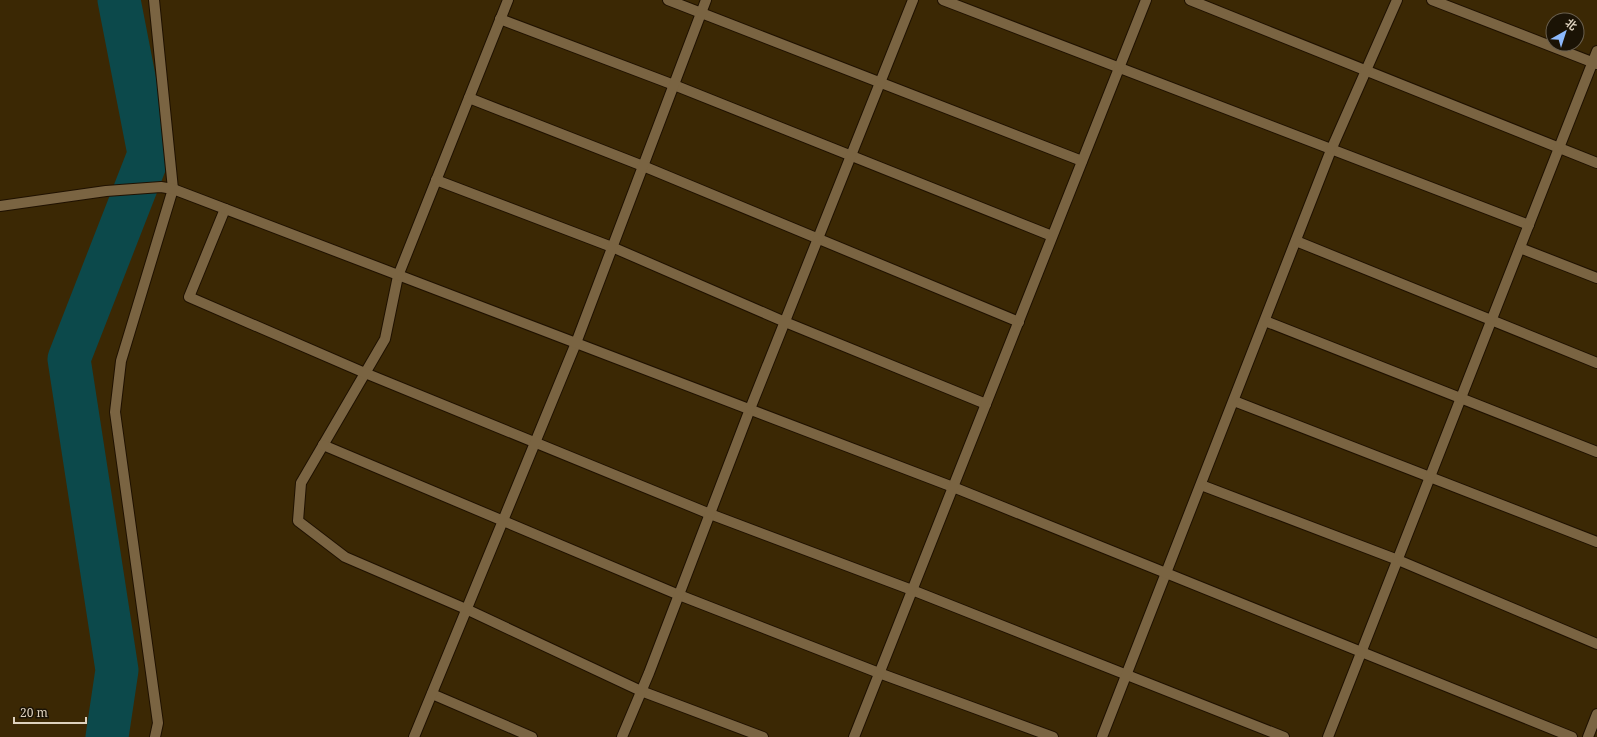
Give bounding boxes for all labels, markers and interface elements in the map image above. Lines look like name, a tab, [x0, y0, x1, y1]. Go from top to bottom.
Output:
north arrow	[1545, 12, 1585, 52]
text: 北	[1563, 15, 1581, 33]
scale bar	[14, 699, 86, 725]
text: 20 m	[20, 704, 48, 721]

